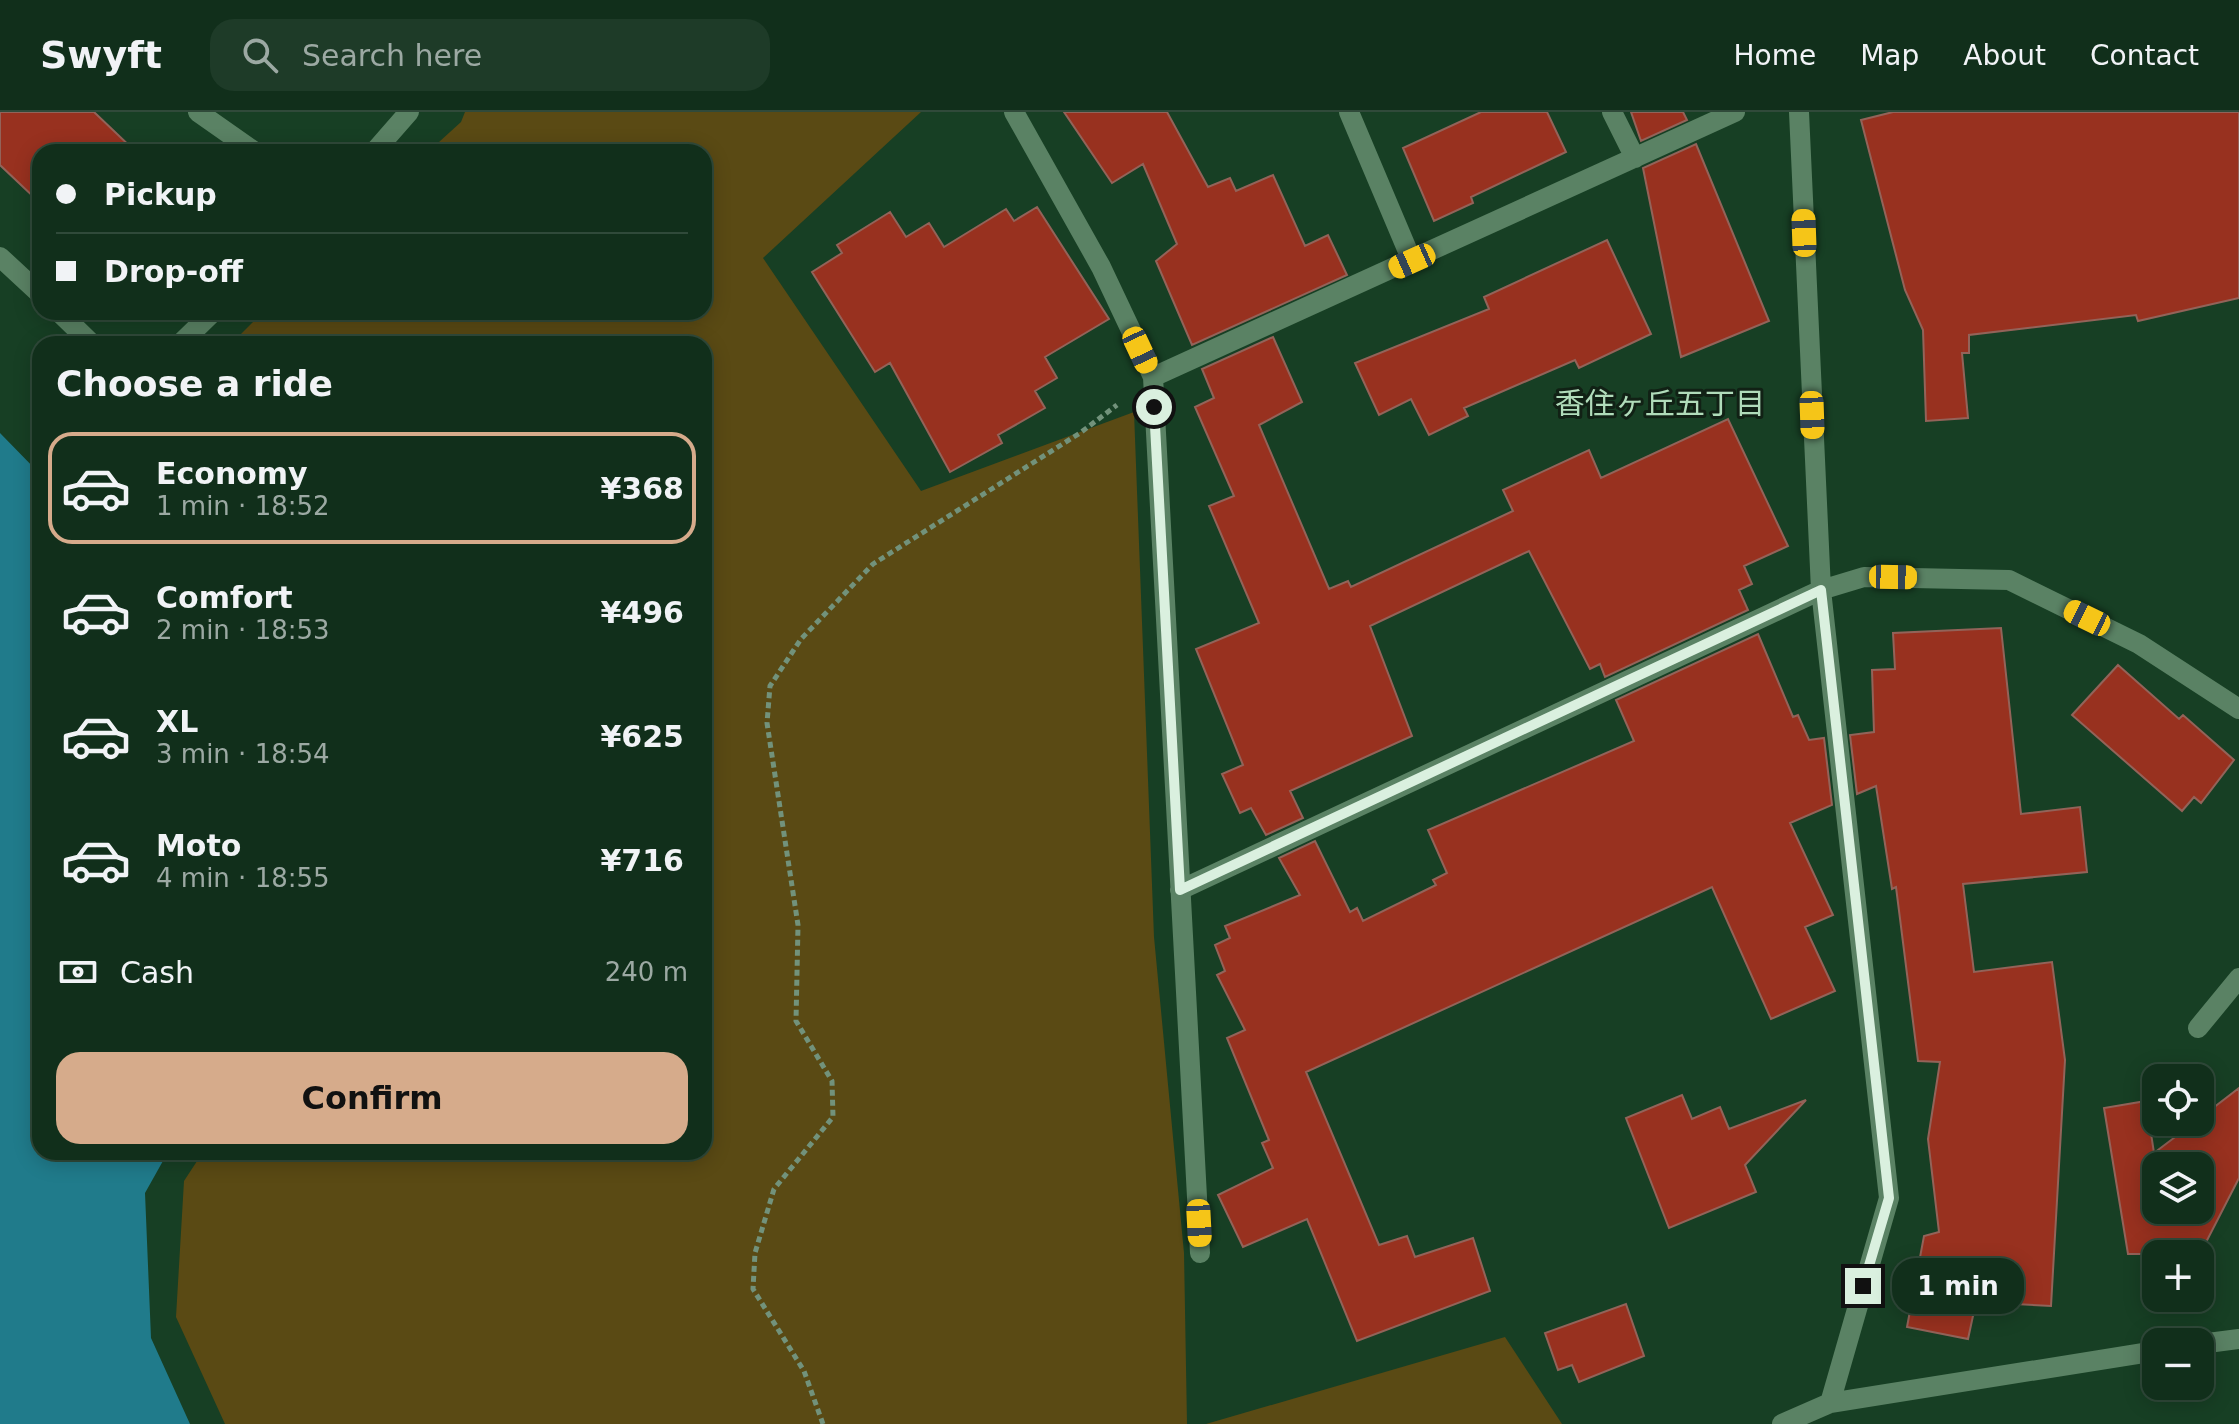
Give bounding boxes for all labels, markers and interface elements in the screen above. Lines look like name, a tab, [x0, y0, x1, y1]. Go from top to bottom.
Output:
search box	[210, 19, 770, 91]
text: Swyft	[40, 33, 162, 77]
icon: search	[238, 33, 282, 77]
text: Search here	[302, 38, 482, 73]
text: Home	[1733, 39, 1816, 72]
text: Map	[1860, 39, 1919, 72]
text: About	[1963, 39, 2046, 72]
text: Contact	[2090, 39, 2199, 72]
text: Pickup	[104, 177, 217, 212]
car	[1791, 209, 1817, 257]
car	[1385, 240, 1439, 282]
text: Drop-off	[104, 254, 243, 289]
car	[1119, 323, 1161, 377]
text: Choose a ride	[56, 363, 333, 404]
district label: 香住ヶ丘五丁目	[1555, 386, 1765, 421]
route start	[1136, 389, 1172, 425]
car	[1799, 391, 1825, 439]
icon: car	[60, 452, 132, 524]
text: Economy	[156, 456, 308, 491]
text: ¥368	[601, 471, 684, 506]
text: 1 min · 18:52	[156, 491, 330, 521]
car	[1869, 565, 1917, 589]
icon: car	[60, 576, 132, 648]
text: Comfort	[156, 580, 293, 615]
text: ¥496	[601, 595, 684, 630]
car	[2060, 597, 2114, 639]
text: 2 min · 18:53	[156, 615, 330, 645]
icon: car	[60, 700, 132, 772]
text: XL	[156, 704, 198, 739]
text: ¥625	[601, 719, 684, 754]
text: 3 min · 18:54	[156, 739, 330, 769]
icon: car	[60, 824, 132, 896]
text: Moto	[156, 828, 241, 863]
text: ¥716	[601, 843, 684, 878]
text: 4 min · 18:55	[156, 863, 330, 893]
icon: cash	[56, 950, 100, 994]
text: Cash	[120, 955, 194, 990]
text: 240 m	[605, 957, 688, 987]
button: Confirm	[56, 1052, 688, 1144]
map controls	[2142, 1064, 2214, 1400]
button: locate	[2142, 1064, 2214, 1136]
button: layers	[2142, 1152, 2214, 1224]
car	[1186, 1198, 1212, 1248]
button: +	[2142, 1240, 2214, 1312]
callout: 1 min	[1891, 1258, 2023, 1314]
route end	[1845, 1268, 1881, 1304]
text: 1 min	[1917, 1271, 1999, 1301]
button: −	[2142, 1328, 2214, 1400]

